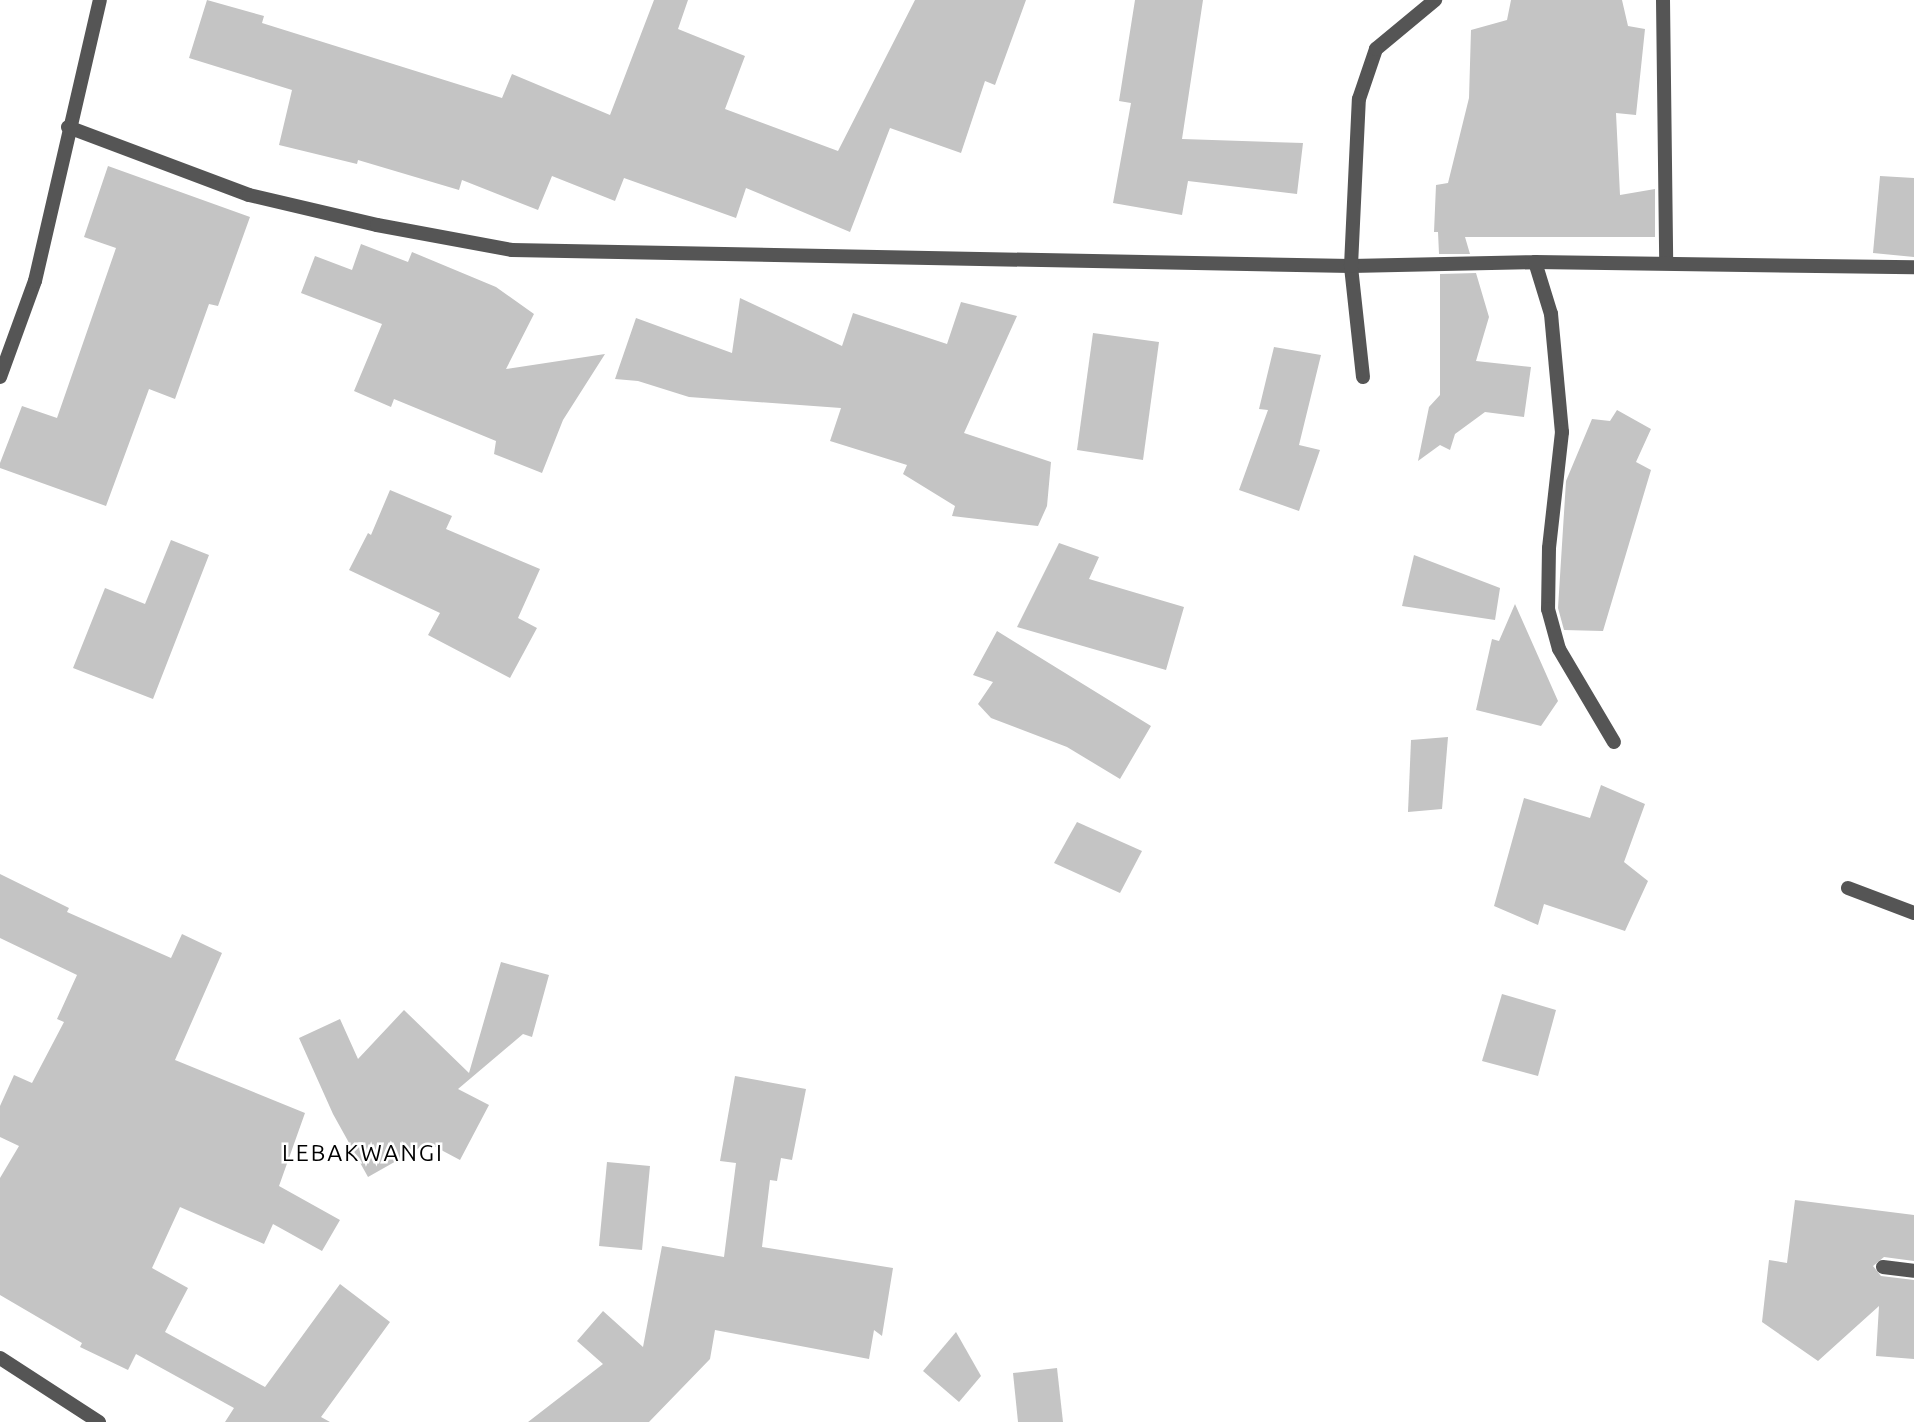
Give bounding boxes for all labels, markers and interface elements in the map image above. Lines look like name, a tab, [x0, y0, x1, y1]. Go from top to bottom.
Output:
district label: LEBAKWANGI	[283, 1139, 443, 1167]

